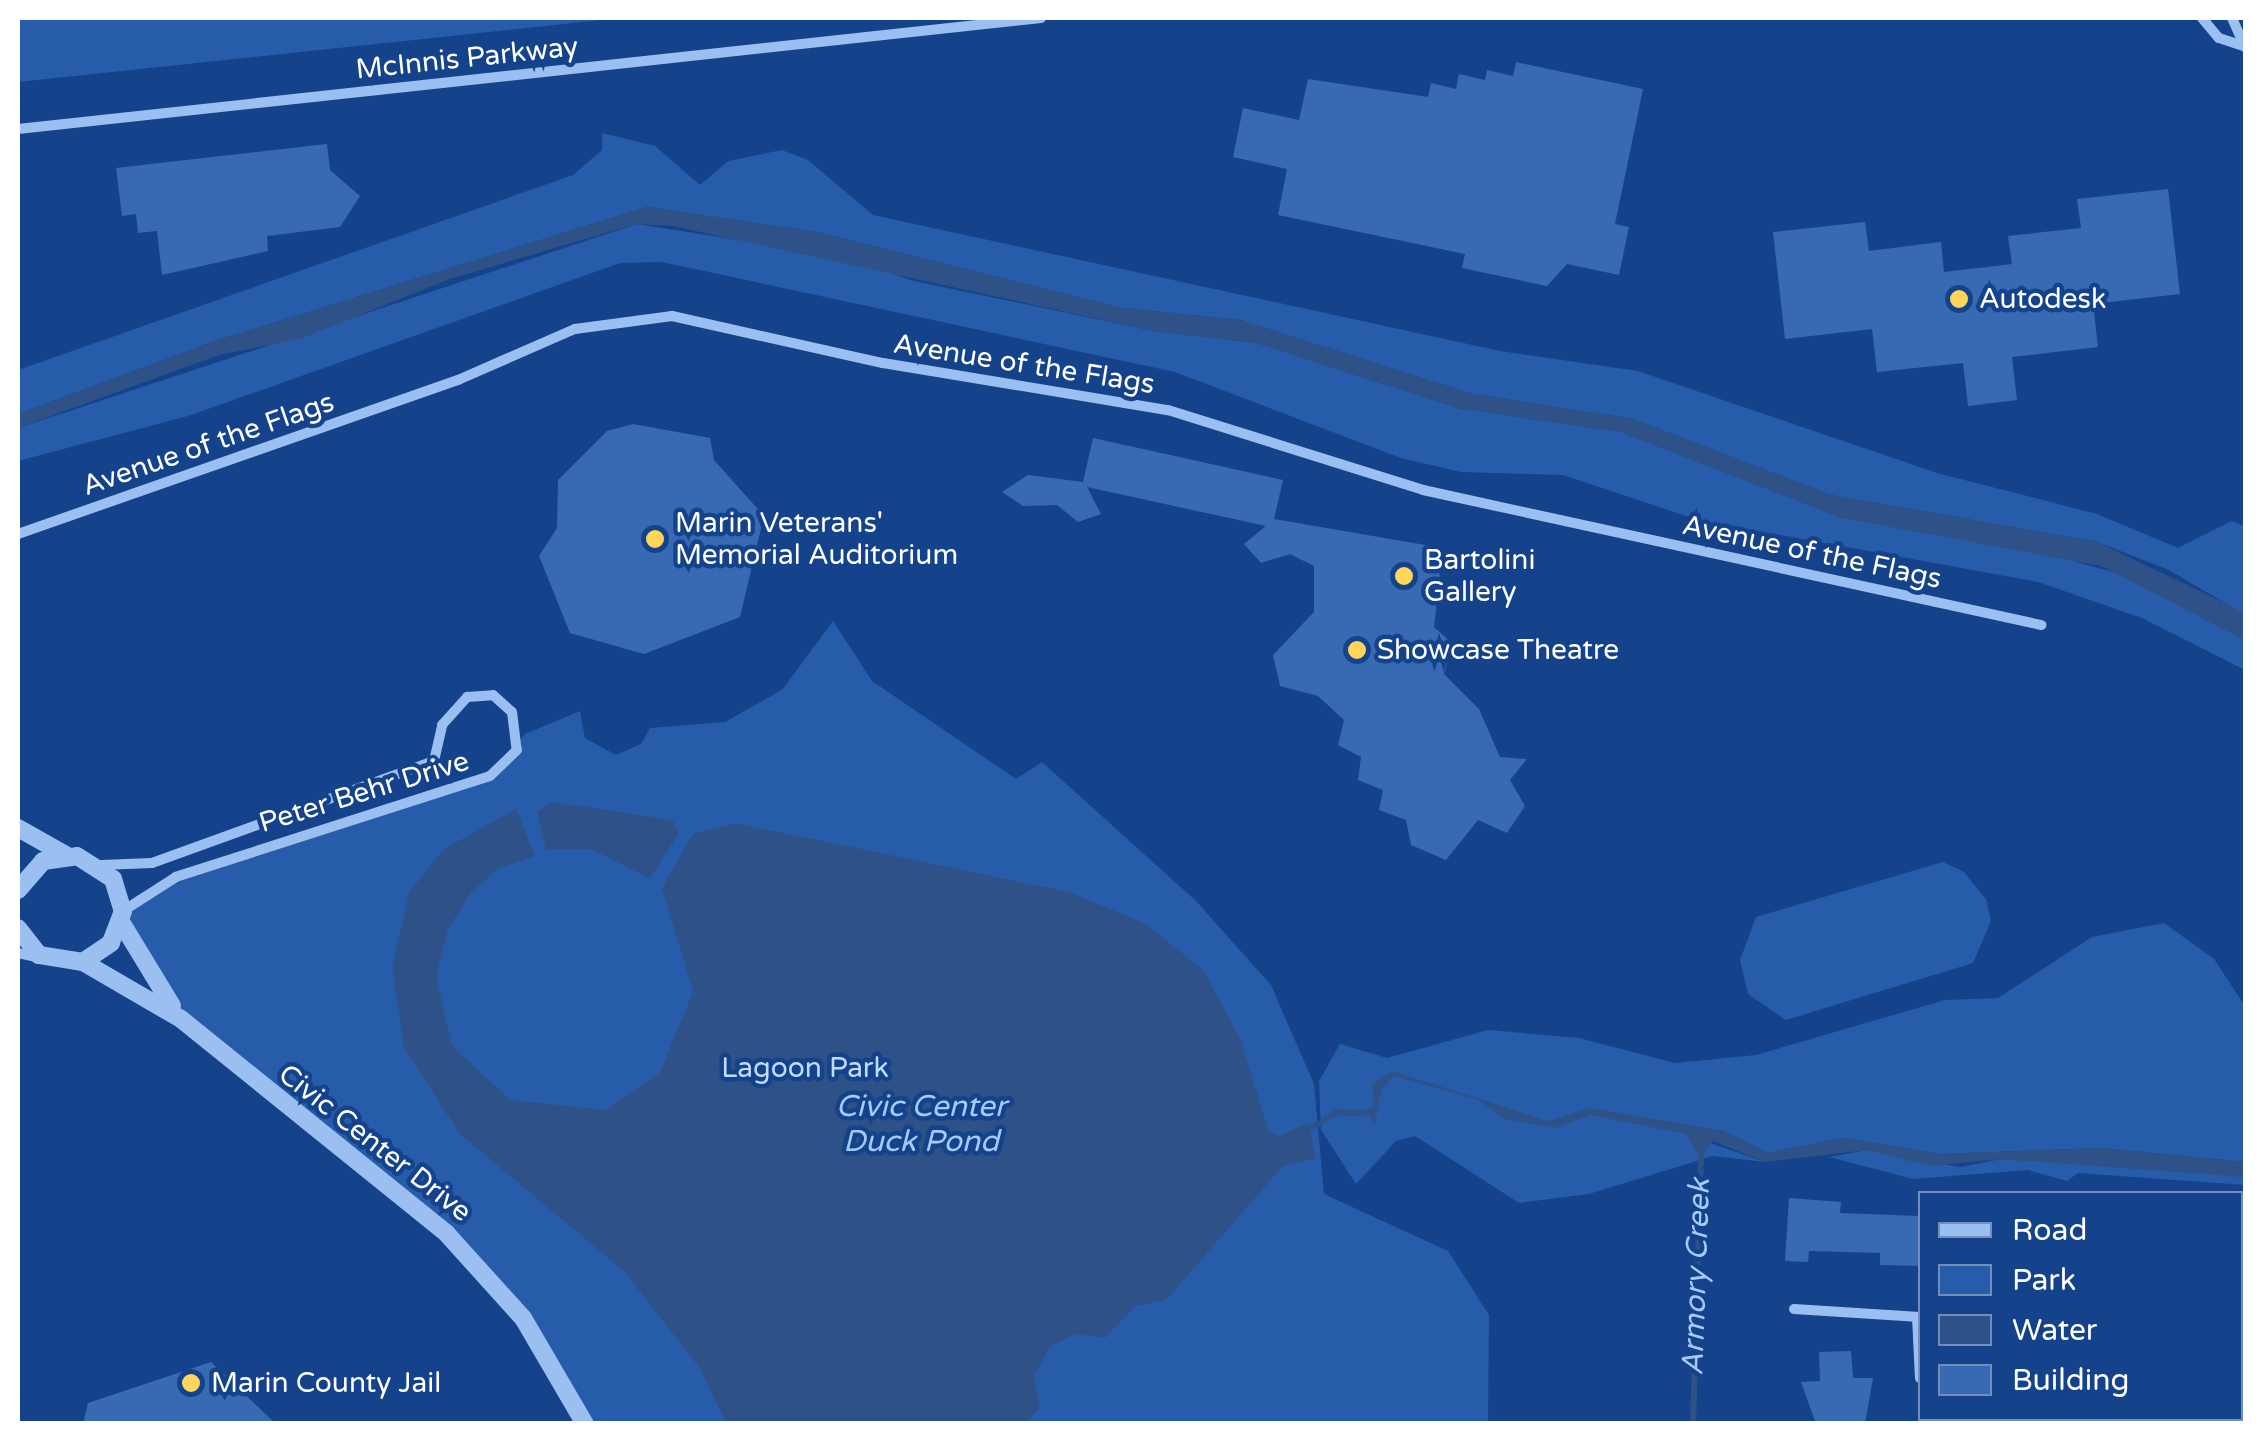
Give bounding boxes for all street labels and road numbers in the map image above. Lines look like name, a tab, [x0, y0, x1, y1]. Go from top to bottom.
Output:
street label: McInnis Parkway	[354, 30, 580, 86]
street label: Avenue of the Flags	[891, 327, 1157, 401]
street label: Avenue of the Flags	[78, 385, 338, 503]
street label: Avenue of the Flags	[1679, 508, 1945, 596]
street label: Peter Behr Drive	[255, 744, 473, 840]
street label: Civic Center Drive	[272, 1057, 478, 1229]

